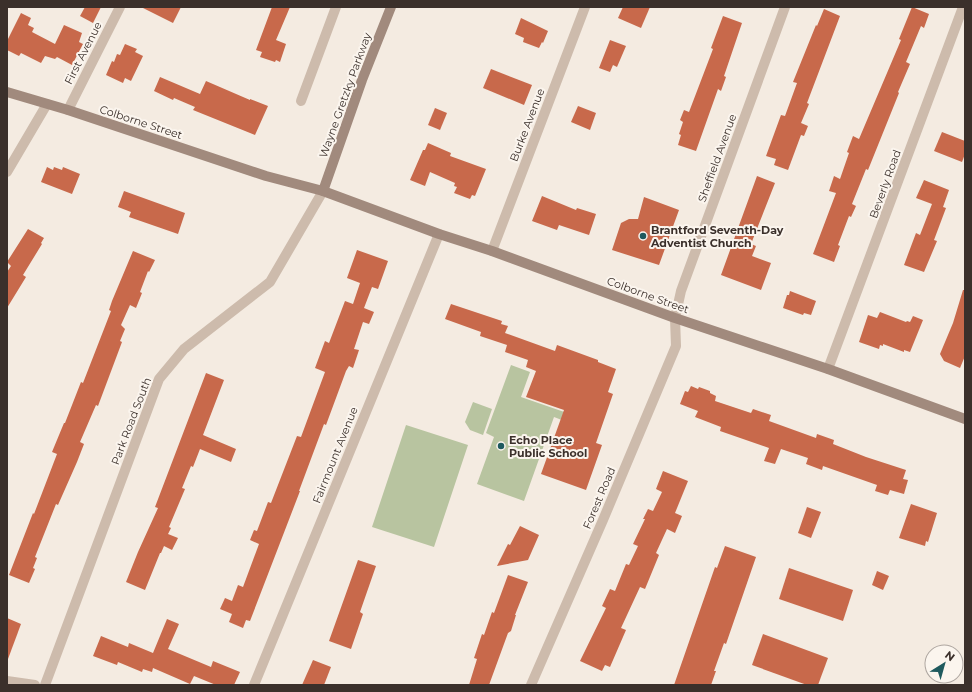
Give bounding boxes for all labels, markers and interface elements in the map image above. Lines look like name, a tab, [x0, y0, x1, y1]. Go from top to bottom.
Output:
street label: First Avenue	[61, 19, 105, 87]
street label: Wayne Gretzky Parkway	[316, 31, 374, 159]
street label: Burke Avenue	[507, 86, 548, 164]
street label: Colborne Street	[98, 102, 185, 142]
street label: Sheffield Avenue	[695, 112, 740, 204]
street label: Beverly Road	[866, 148, 904, 220]
place label: Brantford Seventh-Day Adventist Church	[650, 223, 784, 250]
marker: Brantford Seventh-Day Adventist Church	[638, 231, 648, 241]
street label: Colborne Street	[605, 274, 691, 317]
street label: Park Road South	[108, 375, 154, 467]
street label: Fairmount Avenue	[309, 404, 361, 505]
place label: Echo Place Public School	[509, 433, 587, 460]
marker: Echo Place Public School	[496, 441, 506, 451]
street label: Forest Road	[580, 465, 618, 531]
north arrow	[924, 644, 964, 684]
text: N	[942, 648, 958, 664]

